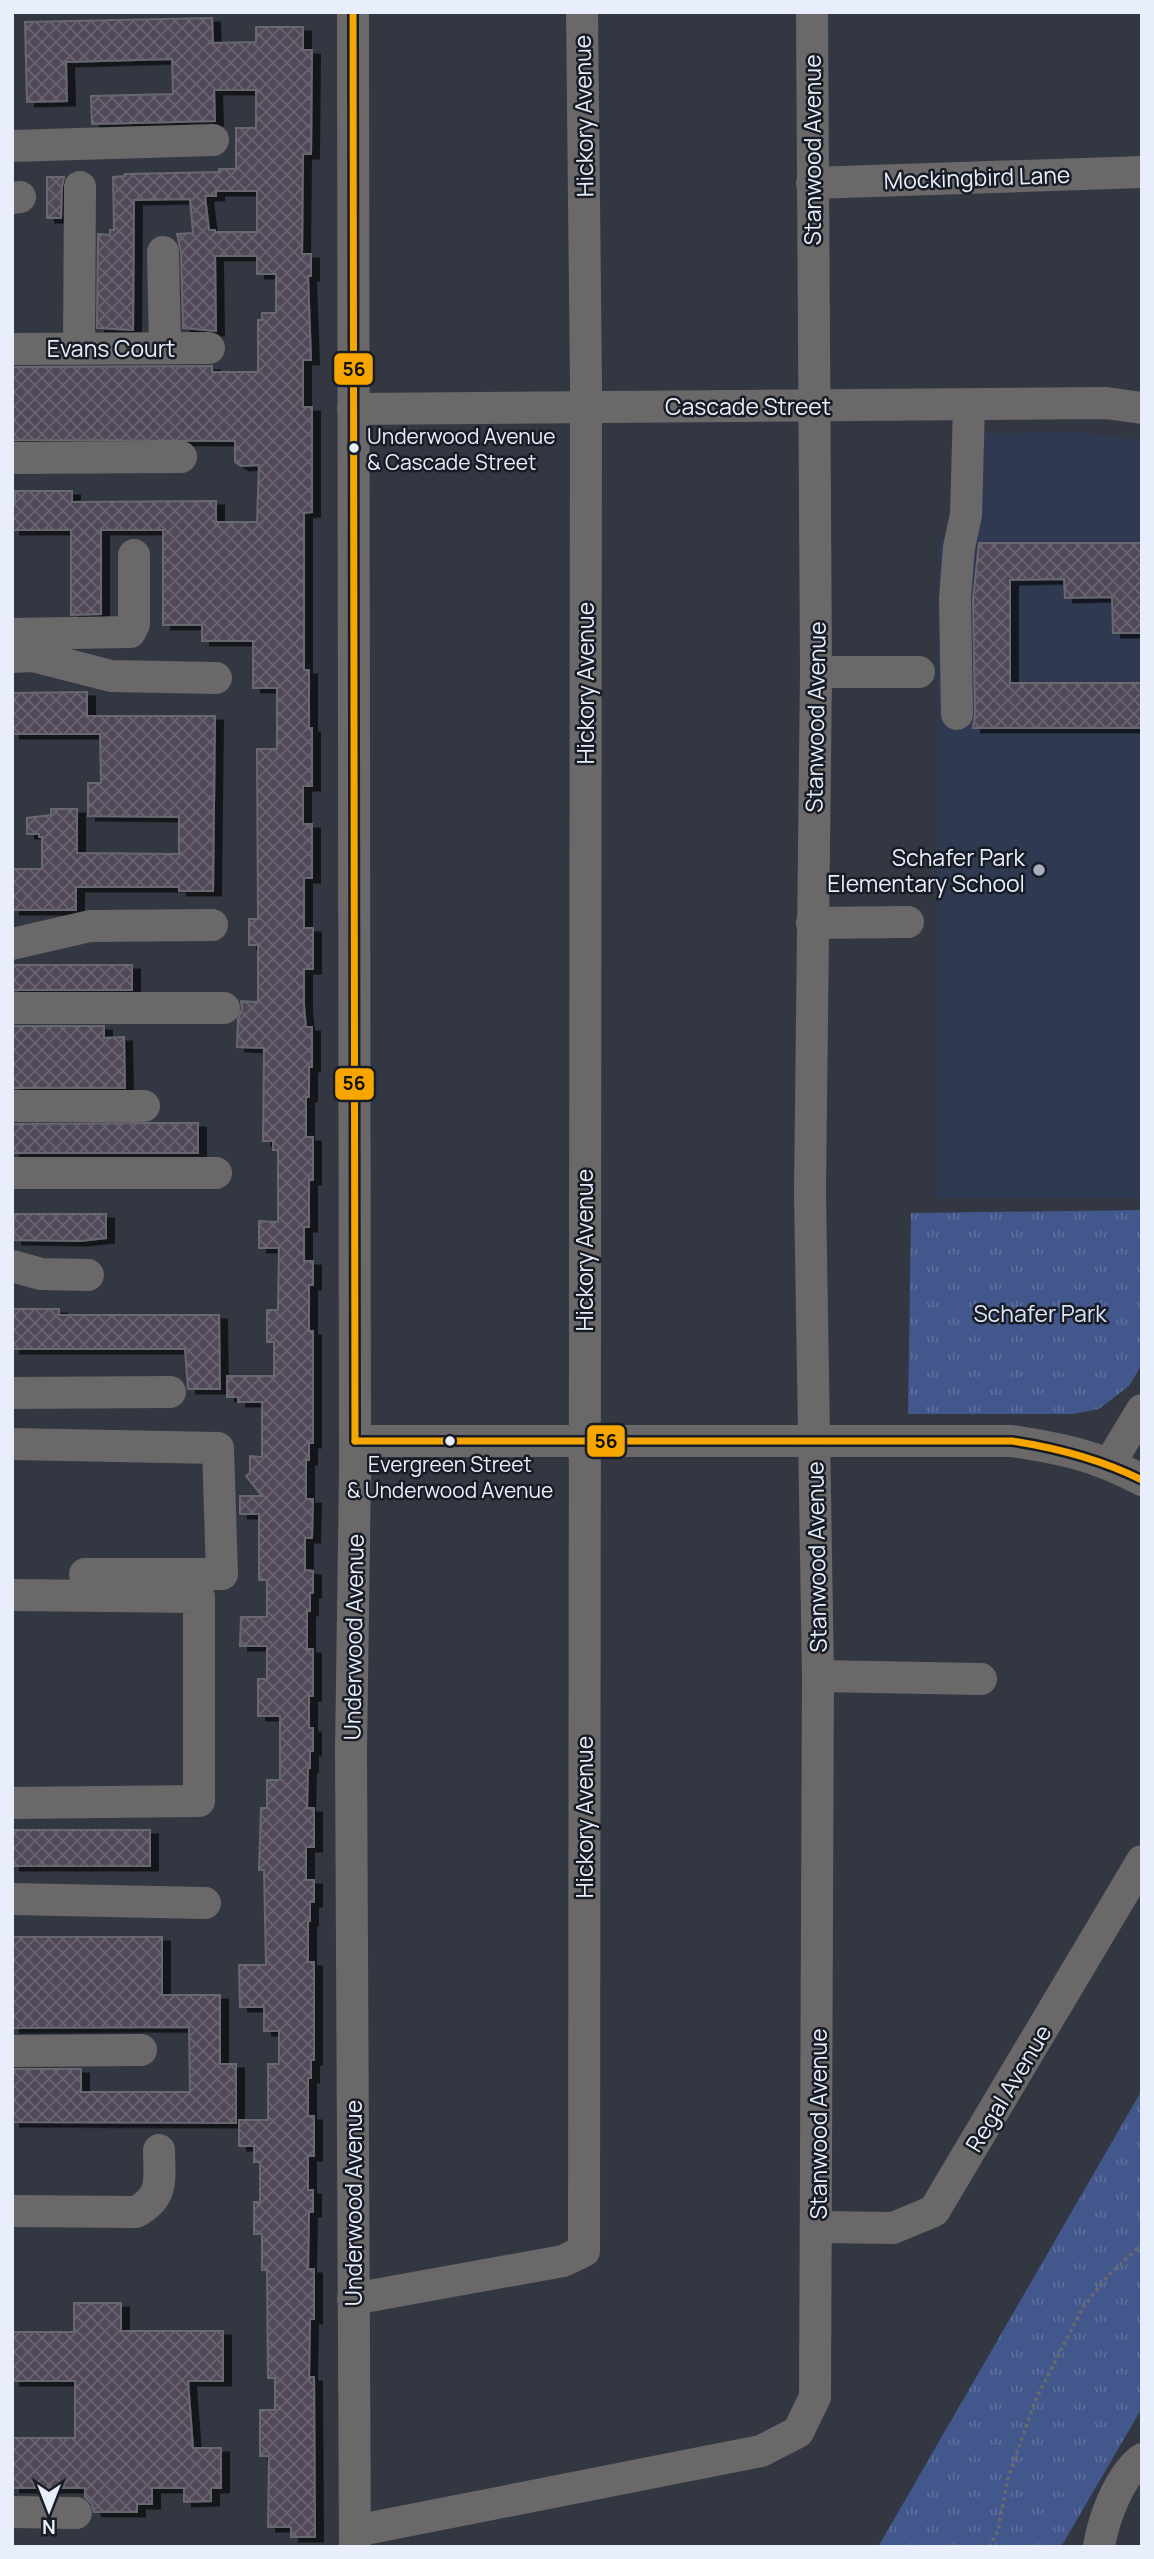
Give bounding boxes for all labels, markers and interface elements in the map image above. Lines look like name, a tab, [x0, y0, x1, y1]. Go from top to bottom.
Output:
street label: Hickory Avenue	[566, 35, 600, 197]
street label: Stanwood Avenue	[796, 54, 828, 246]
street label: Mockingbird Lane	[883, 158, 1071, 196]
street label: Evans Court	[47, 332, 175, 364]
line badge: 56	[333, 352, 374, 386]
text: 56	[343, 356, 365, 382]
street label: Cascade Street	[665, 390, 831, 422]
place label: Underwood Avenue & Cascade Street	[367, 422, 556, 476]
marker: Underwood Avenue & Cascade Street	[347, 441, 361, 455]
street label: Hickory Avenue	[569, 602, 601, 764]
street label: Stanwood Avenue	[797, 621, 833, 813]
place label: Schafer Park Elementary School	[827, 841, 1026, 899]
marker: Schafer Park Elementary School	[1031, 862, 1047, 878]
line badge: 56	[334, 1067, 375, 1101]
text: 56	[343, 1070, 365, 1096]
street label: Hickory Avenue	[568, 1169, 600, 1331]
park label: Schafer Park	[973, 1297, 1107, 1329]
line badge: 56	[586, 1424, 626, 1458]
text: 56	[595, 1428, 617, 1454]
marker: Evergreen Street & Underwood Avenue	[443, 1434, 457, 1448]
place label: Evergreen Street & Underwood Avenue	[347, 1450, 553, 1504]
street label: Stanwood Avenue	[798, 1461, 834, 1653]
street label: Underwood Avenue	[335, 1534, 371, 1740]
street label: Hickory Avenue	[568, 1736, 600, 1898]
street label: Regal Avenue	[957, 2018, 1059, 2158]
street label: Stanwood Avenue	[802, 2028, 834, 2220]
street label: Underwood Avenue	[337, 2100, 369, 2306]
north arrow	[14, 2475, 84, 2545]
text: N	[42, 2514, 56, 2540]

